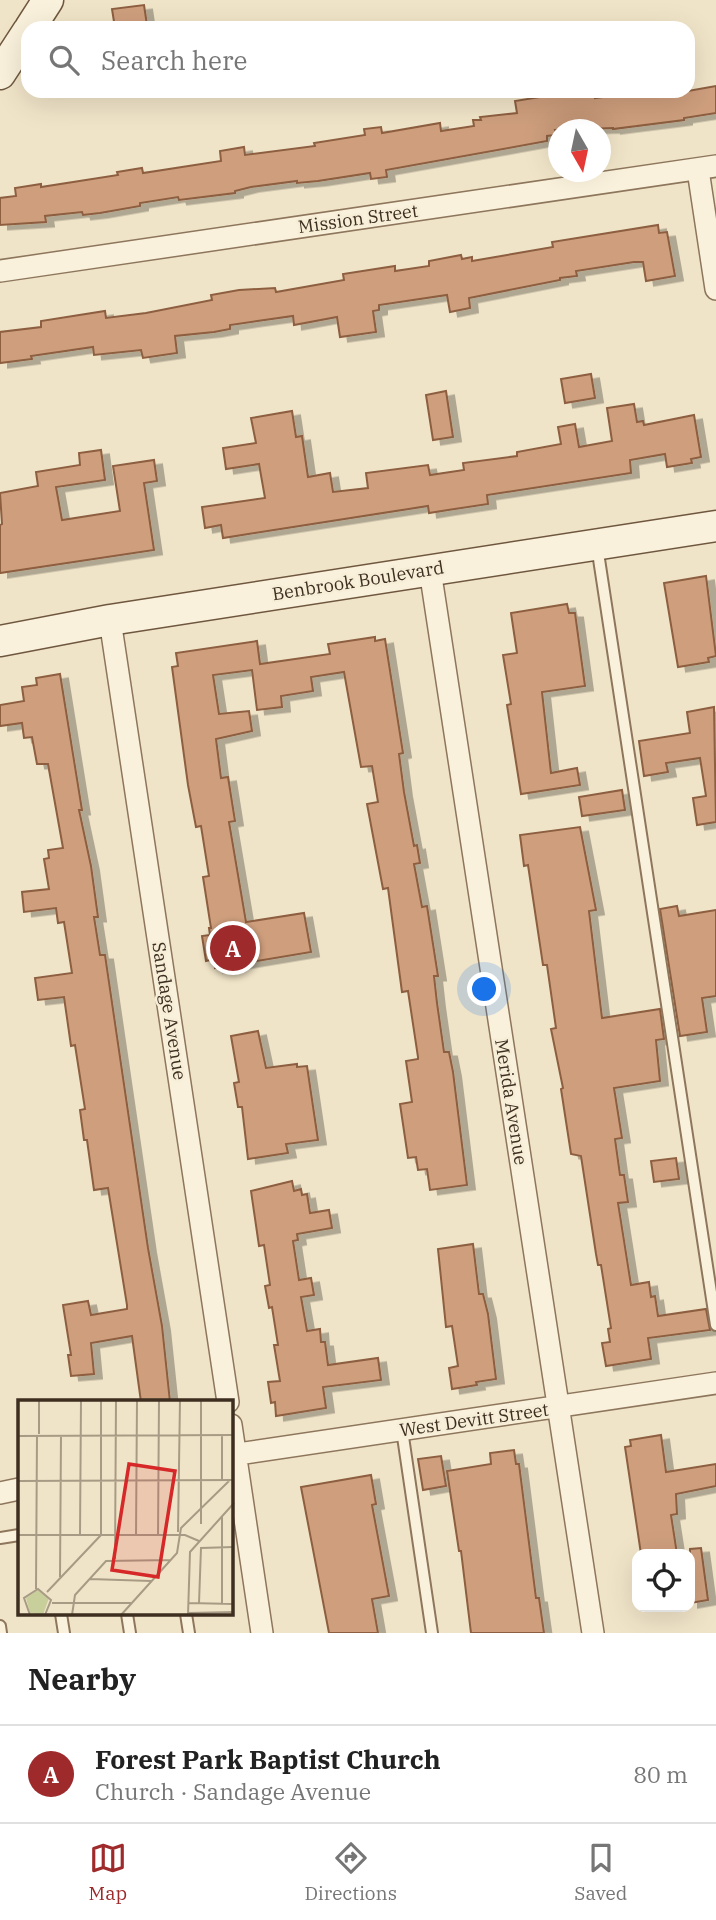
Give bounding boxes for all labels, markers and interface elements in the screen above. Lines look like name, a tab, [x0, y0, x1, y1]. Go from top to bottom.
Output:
search box	[21, 21, 695, 98]
icon: search	[45, 41, 83, 79]
text: Search here	[101, 43, 247, 77]
north arrow	[548, 119, 611, 182]
street label: Mission Street	[296, 199, 419, 238]
street label: Benbrook Boulevard	[270, 556, 446, 605]
pin: A	[210, 922, 256, 974]
street label: Sandage Avenue	[147, 940, 192, 1082]
your location	[467, 972, 501, 1006]
street label: Merida Avenue	[490, 1037, 533, 1167]
street label: West Devitt Street	[398, 1398, 550, 1441]
inset map	[18, 1400, 233, 1616]
map controls	[632, 1549, 695, 1612]
button: locate	[632, 1549, 695, 1612]
text: Nearby	[28, 1659, 136, 1698]
text: Forest Park Baptist Church	[95, 1742, 441, 1776]
text: A	[43, 1759, 59, 1789]
text: 80 m	[633, 1759, 688, 1789]
text: Church · Sandage Avenue	[95, 1776, 371, 1806]
tab: Map	[89, 1839, 127, 1905]
tab: Directions	[304, 1839, 397, 1905]
tab: Saved	[574, 1839, 627, 1905]

